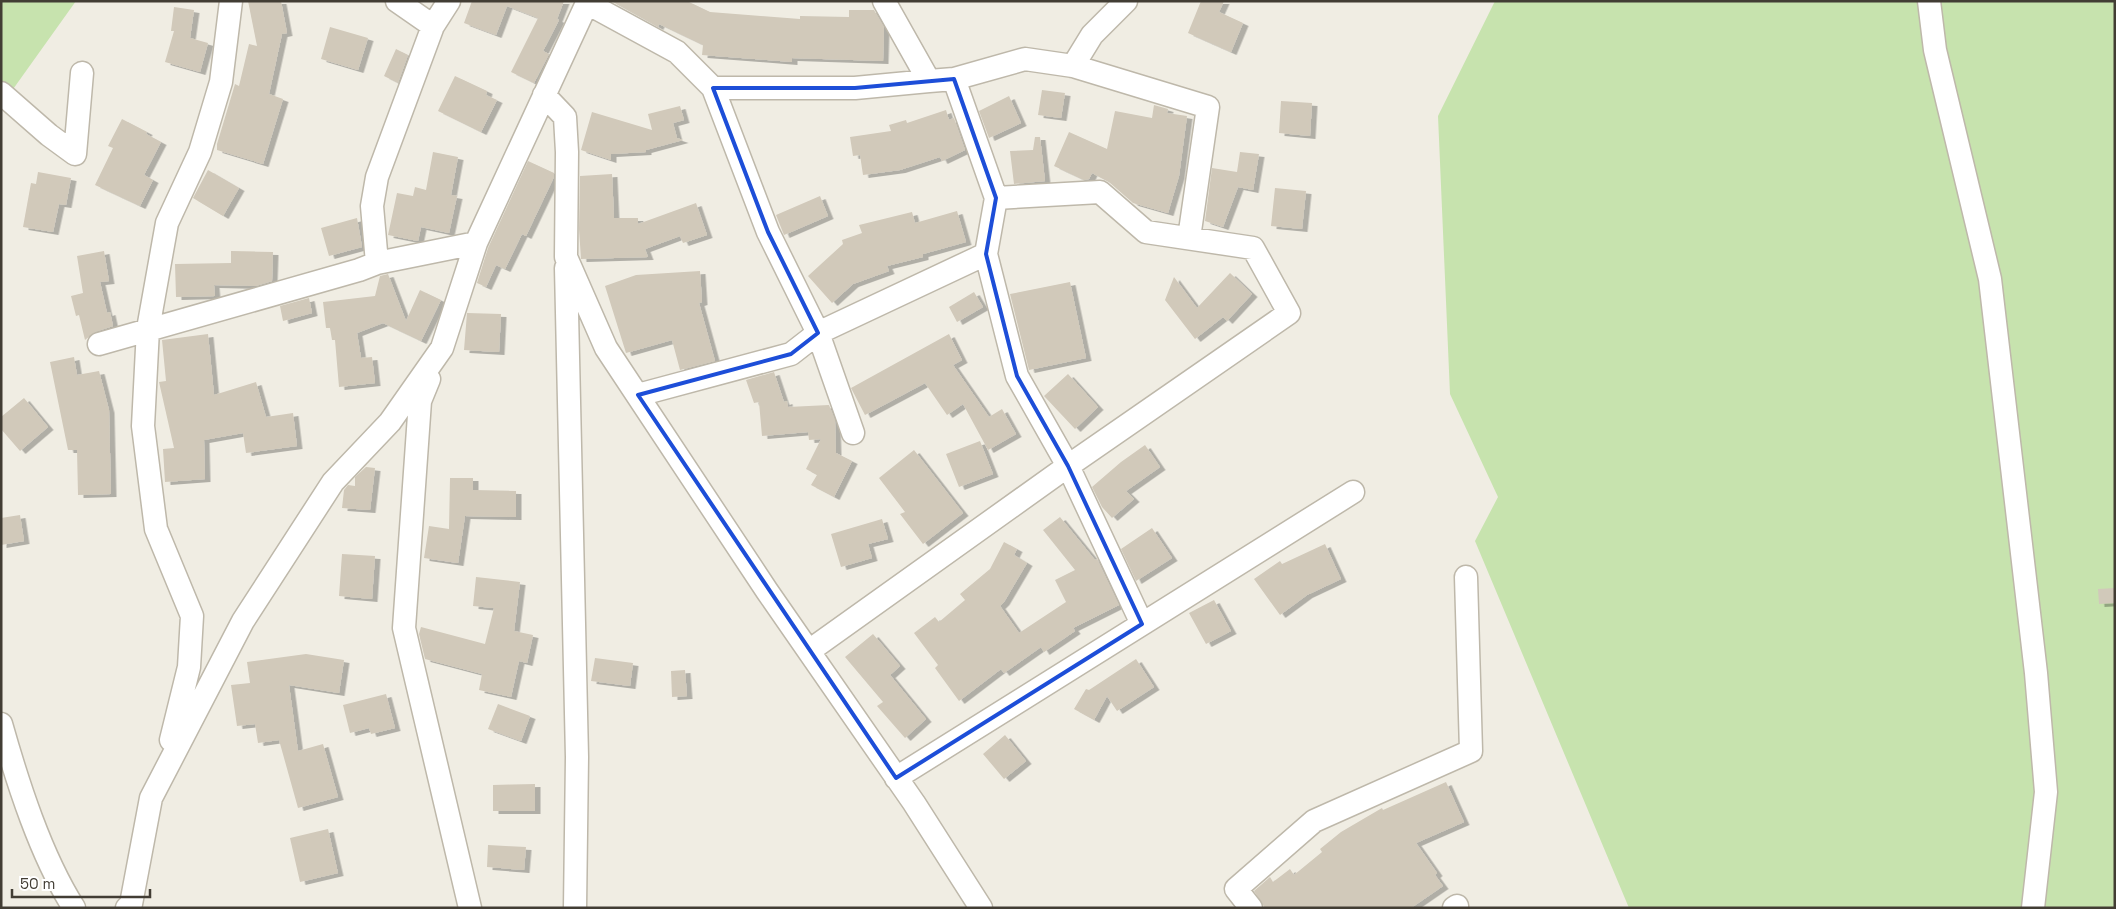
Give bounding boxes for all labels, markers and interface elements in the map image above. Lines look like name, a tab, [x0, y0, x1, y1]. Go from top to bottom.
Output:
scale bar	[12, 866, 150, 898]
text: 50 m	[20, 874, 55, 893]

